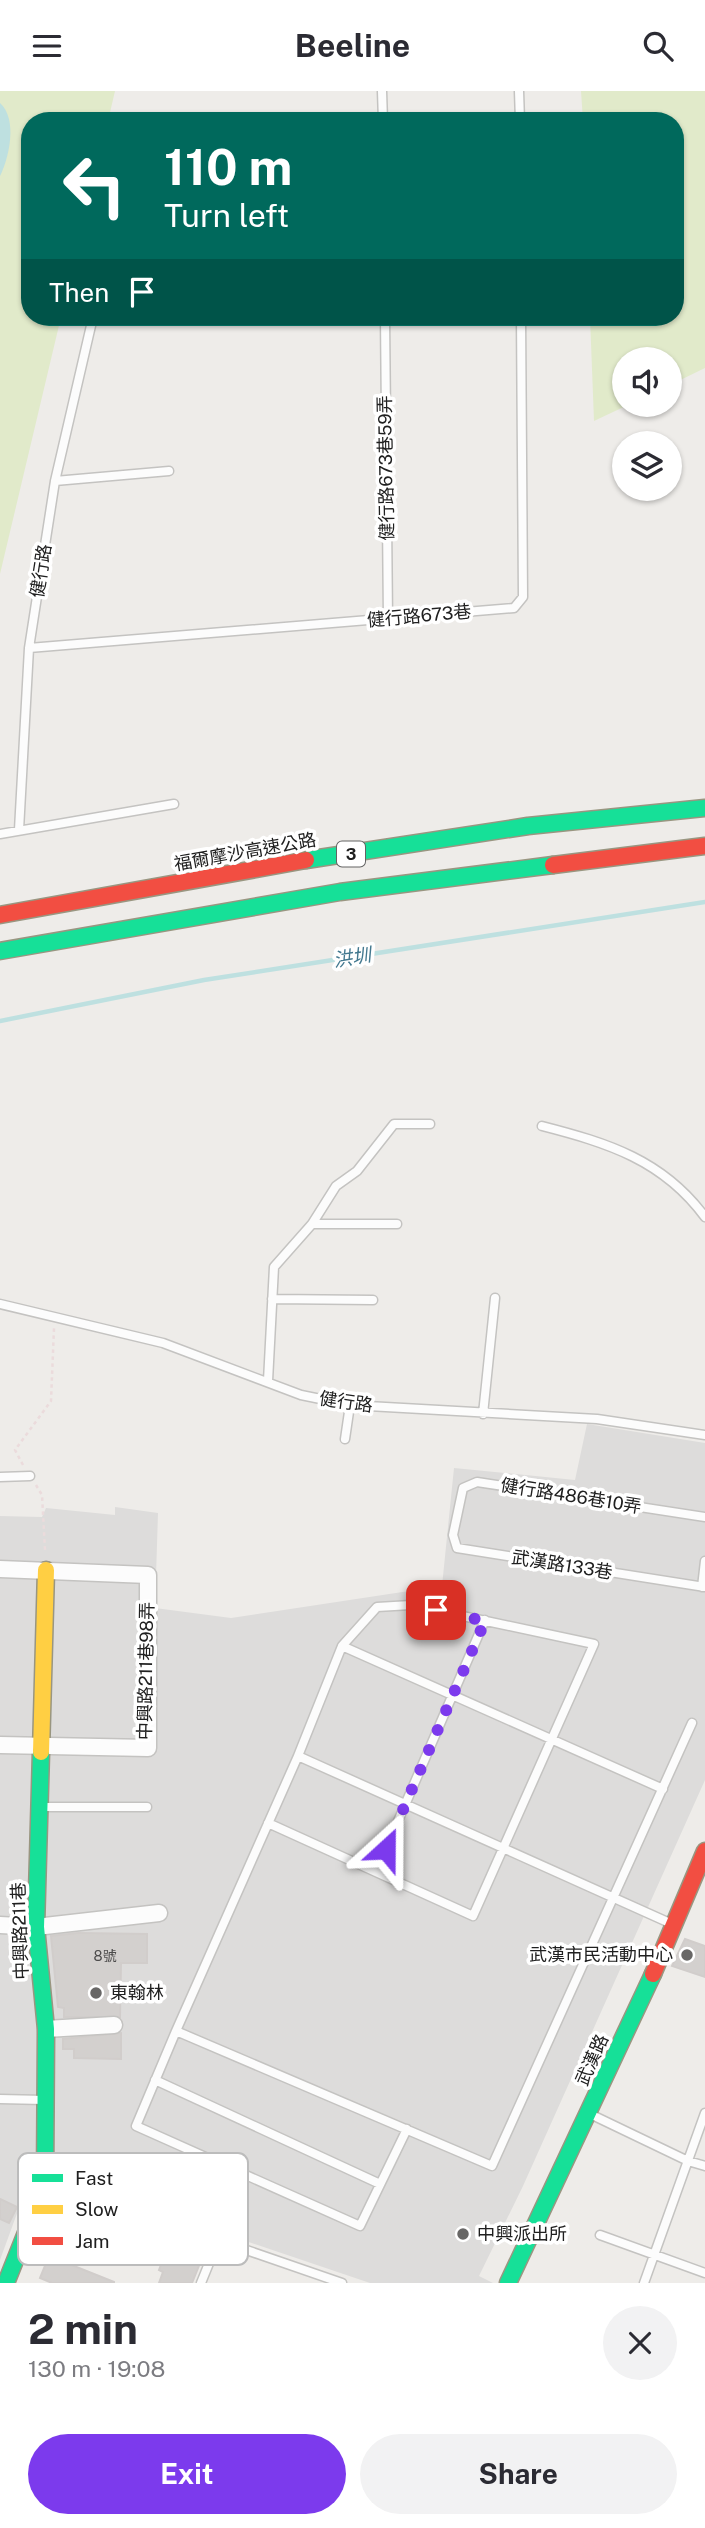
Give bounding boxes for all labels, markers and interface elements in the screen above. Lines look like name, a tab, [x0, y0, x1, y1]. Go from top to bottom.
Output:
icon: menu	[28, 27, 66, 65]
text: Beeline	[295, 27, 410, 64]
icon: search	[639, 27, 677, 65]
text: 110 m	[164, 138, 292, 196]
icon: left	[49, 140, 140, 231]
text: Turn left	[164, 197, 289, 234]
icon: arrive	[123, 273, 161, 311]
text: Then	[49, 277, 109, 308]
map controls	[612, 347, 682, 501]
button: sound	[612, 347, 682, 417]
street label: 健行路673巷59弄	[374, 395, 397, 541]
button: layers	[612, 431, 682, 501]
street label: 健行路	[26, 543, 55, 599]
street label: 健行路673巷	[366, 600, 472, 631]
street label: 福爾摩沙高速公路	[172, 829, 318, 874]
road number: 3	[337, 841, 365, 867]
water label: 洪圳	[332, 943, 375, 971]
street label: 健行路	[318, 1387, 374, 1416]
street label: 健行路486巷10弄	[499, 1474, 643, 1517]
street label: 武漢路133巷	[510, 1546, 614, 1583]
pin	[406, 1580, 466, 1640]
icon: arrive	[417, 1591, 455, 1629]
street label: 中興路211巷98弄	[134, 1602, 157, 1740]
position arrow	[349, 1812, 423, 1886]
street label: 中興路211巷	[7, 1882, 32, 1980]
place label: 武漢市民活動中心	[529, 1944, 673, 1965]
marker: 武漢市民活動中心	[679, 1947, 695, 1963]
house number: 8號	[93, 1948, 117, 1964]
place label: 東翰林	[110, 1982, 164, 2003]
marker: 東翰林	[88, 1985, 104, 2001]
street label: 武漢路	[571, 2031, 612, 2089]
legend	[18, 2153, 248, 2265]
text: Fast	[75, 2167, 113, 2189]
text: Slow	[75, 2198, 119, 2220]
place label: 中興派出所	[477, 2223, 567, 2244]
marker: 中興派出所	[455, 2226, 471, 2242]
text: Jam	[75, 2230, 109, 2252]
text: 2 min	[28, 2304, 138, 2353]
button: close	[603, 2306, 677, 2380]
text: 130 m · 19:08	[28, 2355, 165, 2382]
button: Exit	[28, 2434, 346, 2514]
button: Share	[360, 2434, 677, 2514]

